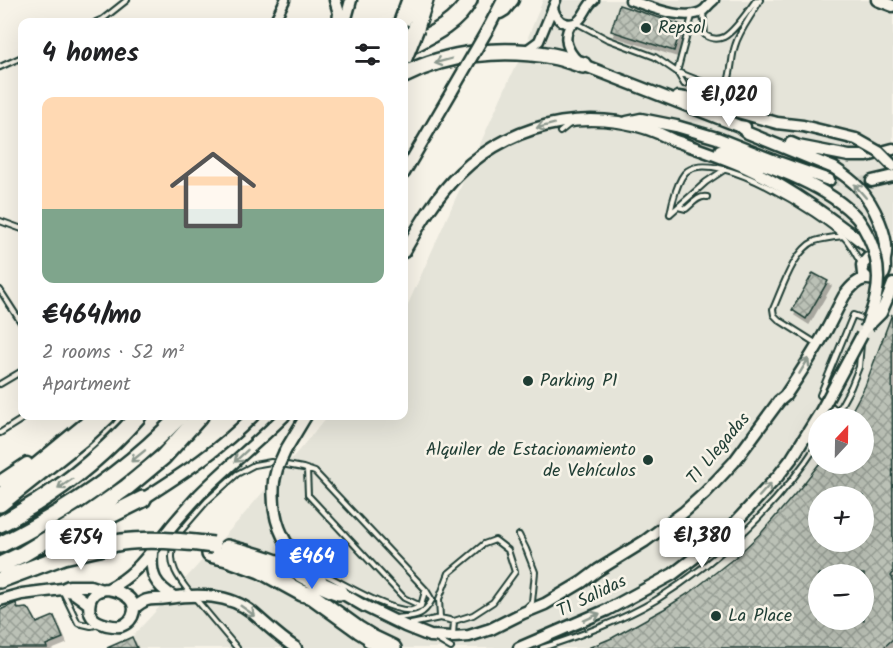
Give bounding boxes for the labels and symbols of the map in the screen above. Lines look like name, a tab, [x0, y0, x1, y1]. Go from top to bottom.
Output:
place label: Repsol	[658, 14, 706, 43]
marker: Repsol	[639, 21, 653, 35]
one-way arrow	[434, 55, 453, 67]
pin: €1,020	[680, 77, 778, 128]
one-way arrow	[536, 120, 555, 132]
one-way arrow	[853, 183, 867, 198]
one-way arrow	[799, 358, 811, 375]
place label: Parking P1	[540, 367, 618, 396]
marker: Parking P1	[521, 374, 535, 388]
street label: T1 Llegadas	[680, 406, 758, 492]
north arrow	[808, 408, 874, 474]
place label: Alquiler de Estacionamiento de Vehículos	[426, 436, 636, 486]
one-way arrow	[130, 449, 146, 462]
one-way arrow	[234, 449, 249, 463]
marker: Alquiler de Estacionamiento de Vehículos	[641, 453, 655, 467]
one-way arrow	[57, 478, 74, 490]
one-way arrow	[758, 483, 772, 498]
pin: €1,380	[653, 518, 751, 569]
pin: €754	[45, 520, 117, 571]
pin: €464	[276, 539, 348, 590]
street label: T1 Salidas	[552, 568, 632, 626]
place label: La Place	[728, 602, 792, 631]
one-way arrow	[240, 605, 256, 617]
marker: La Place	[709, 609, 723, 623]
one-way arrow	[583, 611, 601, 622]

